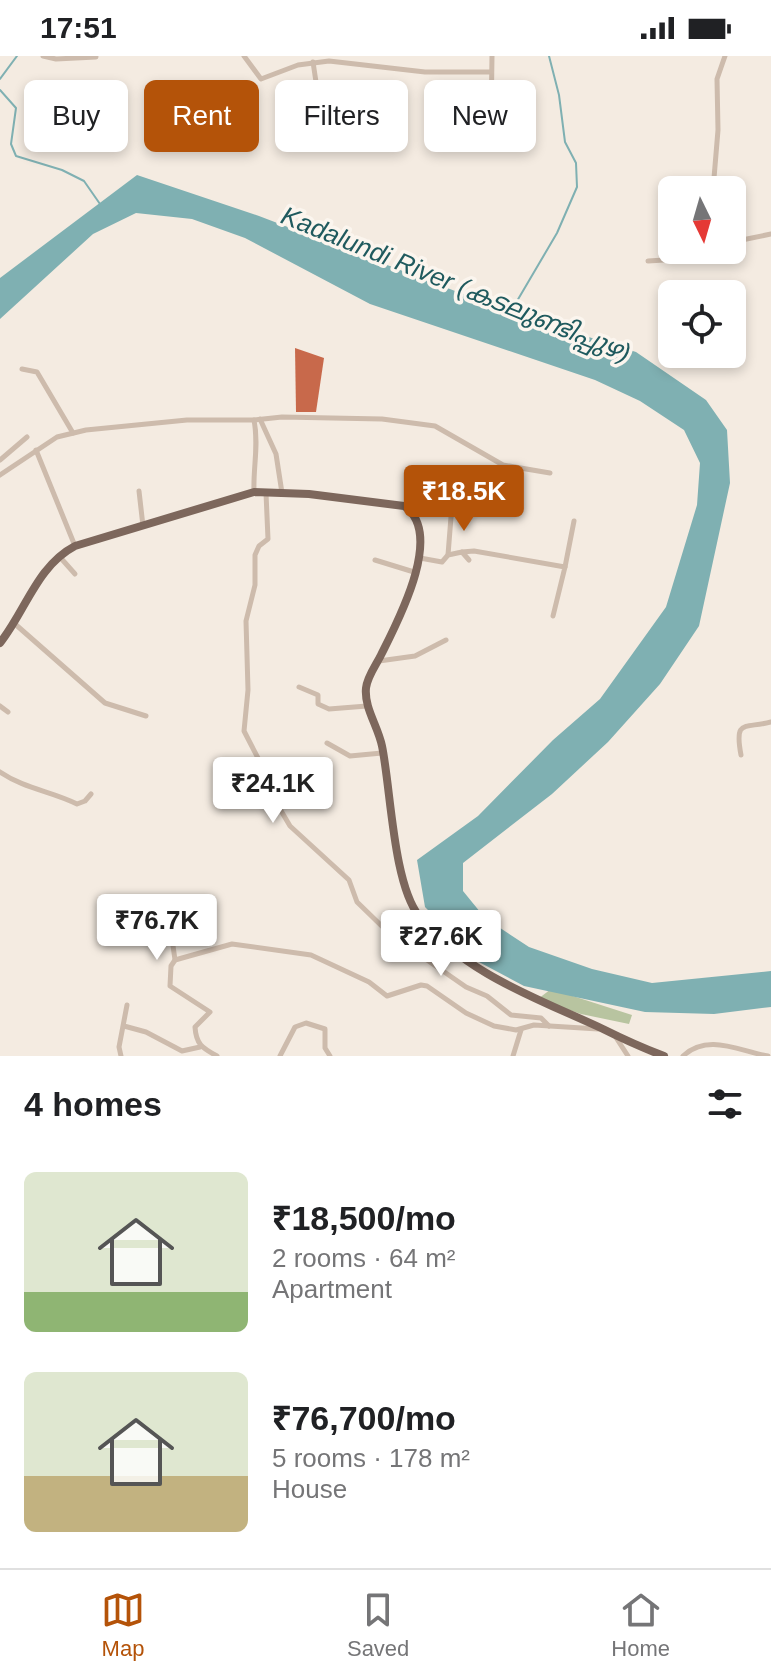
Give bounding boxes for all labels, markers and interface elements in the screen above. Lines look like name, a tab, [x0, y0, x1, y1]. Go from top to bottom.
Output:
text: 17:51	[40, 11, 117, 44]
chip: Buy	[24, 80, 128, 152]
chip: Rent	[144, 80, 259, 152]
chip: Filters	[275, 80, 408, 152]
chip: New	[424, 80, 536, 152]
north arrow	[658, 176, 746, 264]
map controls	[658, 176, 746, 368]
water label: Kadalundi River (കടലുണ്ടിപ്പുഴ)	[276, 200, 635, 371]
button: locate	[658, 280, 746, 368]
pin: ₹18.5K	[399, 465, 529, 533]
text: ₹18.5K	[422, 476, 506, 506]
pin: ₹24.1K	[208, 757, 338, 825]
text: ₹24.1K	[231, 768, 315, 798]
pin: ₹76.7K	[92, 894, 222, 962]
text: ₹76.7K	[115, 905, 199, 935]
pin: ₹27.6K	[376, 910, 506, 978]
text: ₹27.6K	[399, 921, 483, 951]
icon: filters	[703, 1082, 747, 1126]
text: 4 homes	[24, 1085, 162, 1123]
text: ₹18,500/mo	[272, 1199, 456, 1237]
icon: home	[88, 1204, 184, 1300]
text: 2 rooms · 64 m²	[272, 1243, 456, 1273]
text: Apartment	[272, 1274, 392, 1304]
text: ₹76,700/mo	[272, 1399, 456, 1437]
icon: home	[88, 1404, 184, 1500]
text: 5 rooms · 178 m²	[272, 1443, 470, 1473]
text: House	[272, 1474, 347, 1504]
tab: Map	[101, 1588, 145, 1662]
tab: Saved	[347, 1588, 409, 1662]
tab: Home	[611, 1588, 670, 1662]

